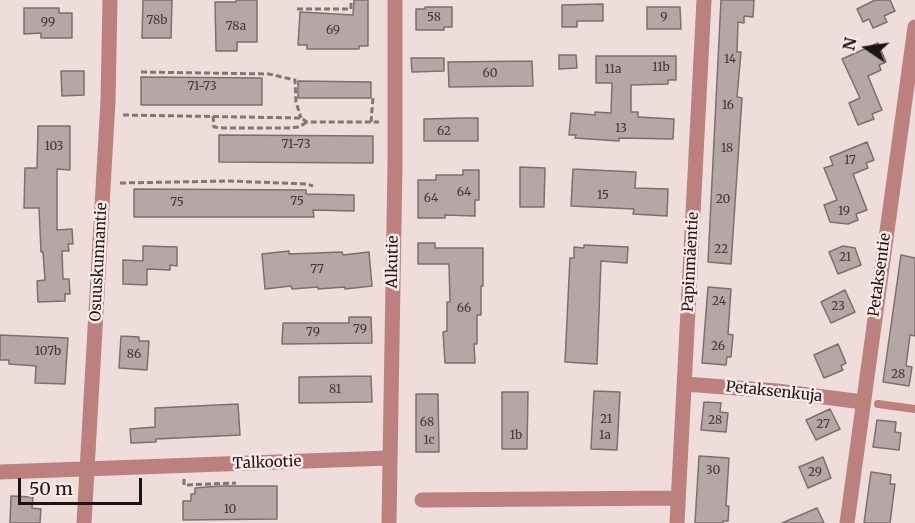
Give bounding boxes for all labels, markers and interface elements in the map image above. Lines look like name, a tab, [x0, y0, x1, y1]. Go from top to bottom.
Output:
house number: 58	[427, 11, 441, 25]
house number: 9	[660, 11, 668, 25]
house number: 78b	[147, 14, 167, 28]
house number: 99	[41, 16, 55, 30]
north arrow	[837, 18, 897, 78]
house number: 78a	[226, 20, 246, 34]
house number: 69	[326, 24, 340, 38]
text: N	[838, 36, 861, 52]
house number: 14	[724, 53, 736, 67]
house number: 11b	[652, 61, 670, 75]
house number: 11a	[605, 63, 621, 77]
house number: 60	[483, 67, 497, 81]
house number: 71-73	[187, 80, 217, 94]
house number: 16	[722, 99, 734, 113]
house number: 13	[615, 122, 627, 136]
house number: 62	[437, 125, 451, 139]
house number: 71-73	[281, 138, 311, 152]
house number: 103	[45, 140, 63, 154]
house number: 18	[721, 142, 733, 156]
house number: 17	[844, 154, 856, 168]
house number: 64	[457, 186, 471, 200]
house number: 15	[597, 189, 609, 203]
house number: 64	[424, 192, 438, 206]
house number: 20	[716, 193, 730, 207]
house number: 75	[290, 195, 304, 209]
house number: 75	[170, 196, 184, 210]
street label: Osuuskunnantie	[87, 202, 111, 322]
house number: 19	[838, 205, 850, 219]
street label: Papinmäentie	[679, 211, 703, 313]
street label: Petaksentie	[865, 232, 895, 318]
street label: Alkutie	[384, 235, 402, 289]
house number: 22	[714, 243, 728, 257]
house number: 21	[839, 251, 851, 265]
house number: 77	[310, 263, 324, 277]
house number: 24	[712, 295, 726, 309]
house number: 23	[831, 300, 845, 314]
house number: 66	[457, 302, 471, 316]
house number: 79	[353, 323, 367, 337]
house number: 79	[306, 326, 320, 340]
house number: 26	[711, 340, 725, 354]
house number: 107b	[35, 345, 61, 359]
house number: 86	[127, 348, 141, 362]
house number: 28	[891, 368, 905, 382]
street label: Petaksenkuja	[725, 378, 823, 406]
house number: 81	[329, 383, 341, 397]
house number: 21	[600, 413, 612, 427]
house number: 28	[708, 414, 722, 428]
house number: 68	[420, 416, 434, 430]
house number: 27	[816, 418, 830, 432]
house number: 1b	[510, 429, 522, 443]
house number: 1a	[599, 429, 611, 443]
house number: 1c	[423, 434, 435, 448]
street label: Talkootie	[232, 453, 302, 473]
house number: 30	[706, 464, 720, 478]
scale bar	[21, 466, 146, 504]
house number: 29	[808, 466, 822, 480]
text: 50 m	[29, 477, 73, 500]
house number: 10	[224, 503, 236, 517]

